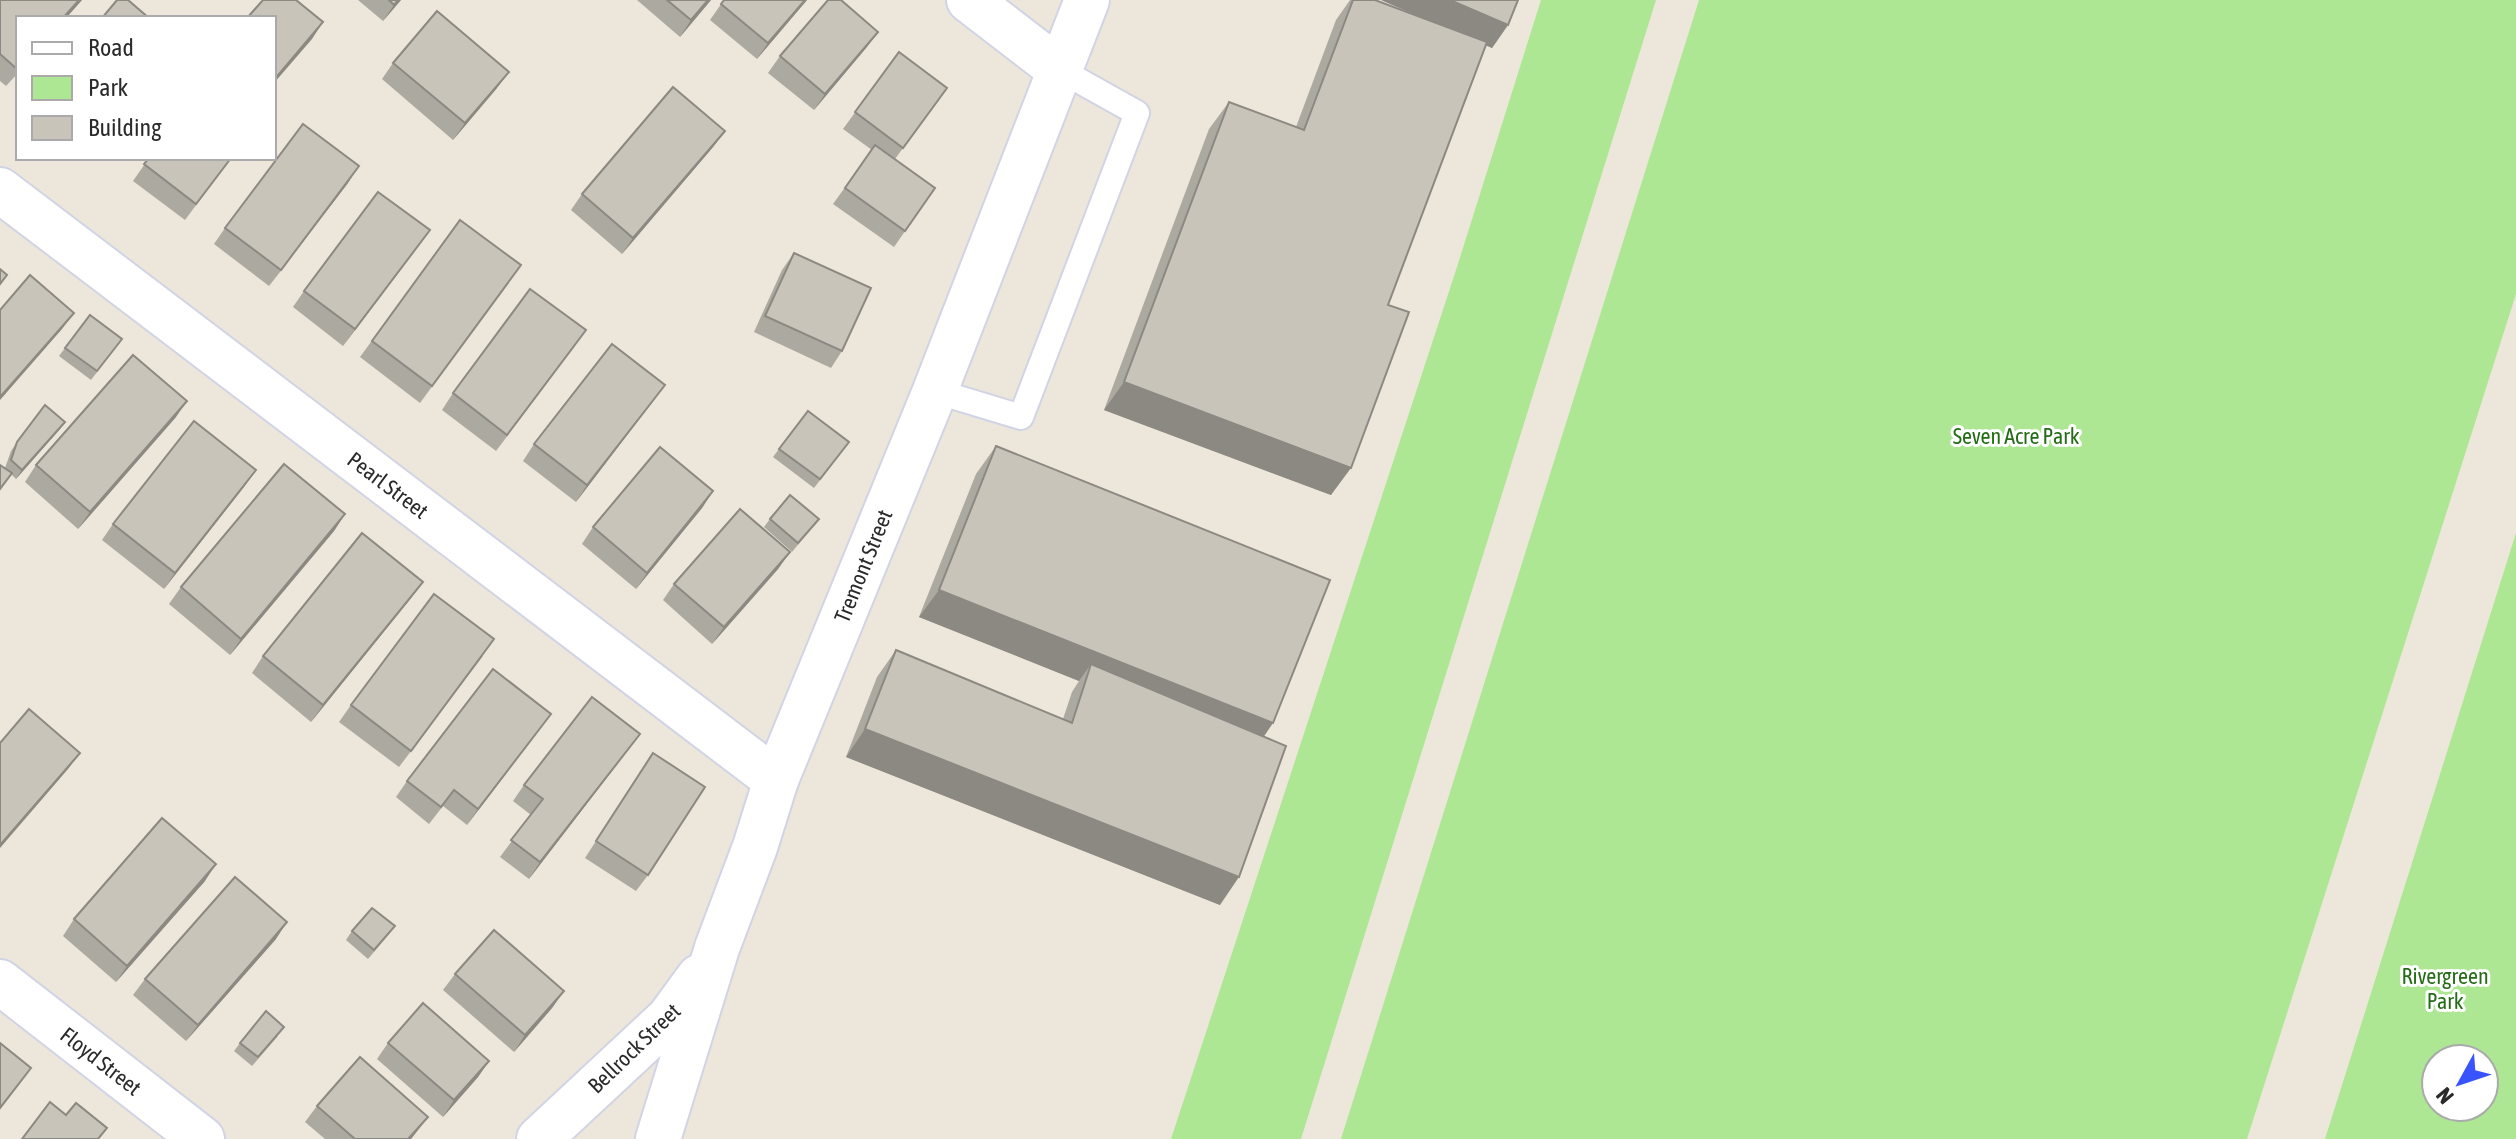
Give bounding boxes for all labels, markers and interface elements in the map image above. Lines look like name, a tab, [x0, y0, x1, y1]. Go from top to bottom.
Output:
legend	[16, 16, 276, 160]
text: Road	[88, 34, 134, 61]
text: Park	[88, 74, 129, 101]
text: Building	[88, 114, 162, 141]
park label: Seven Acre Park	[1953, 423, 2080, 449]
street label: Pearl Street	[342, 446, 434, 524]
street label: Tremont Street	[829, 506, 897, 626]
park label: Rivergreen Park	[2401, 963, 2489, 1014]
street label: Bellrock Street	[583, 998, 685, 1098]
street label: Floyd Street	[56, 1021, 146, 1101]
north arrow	[2420, 1043, 2500, 1123]
text: N	[2431, 1083, 2459, 1109]

